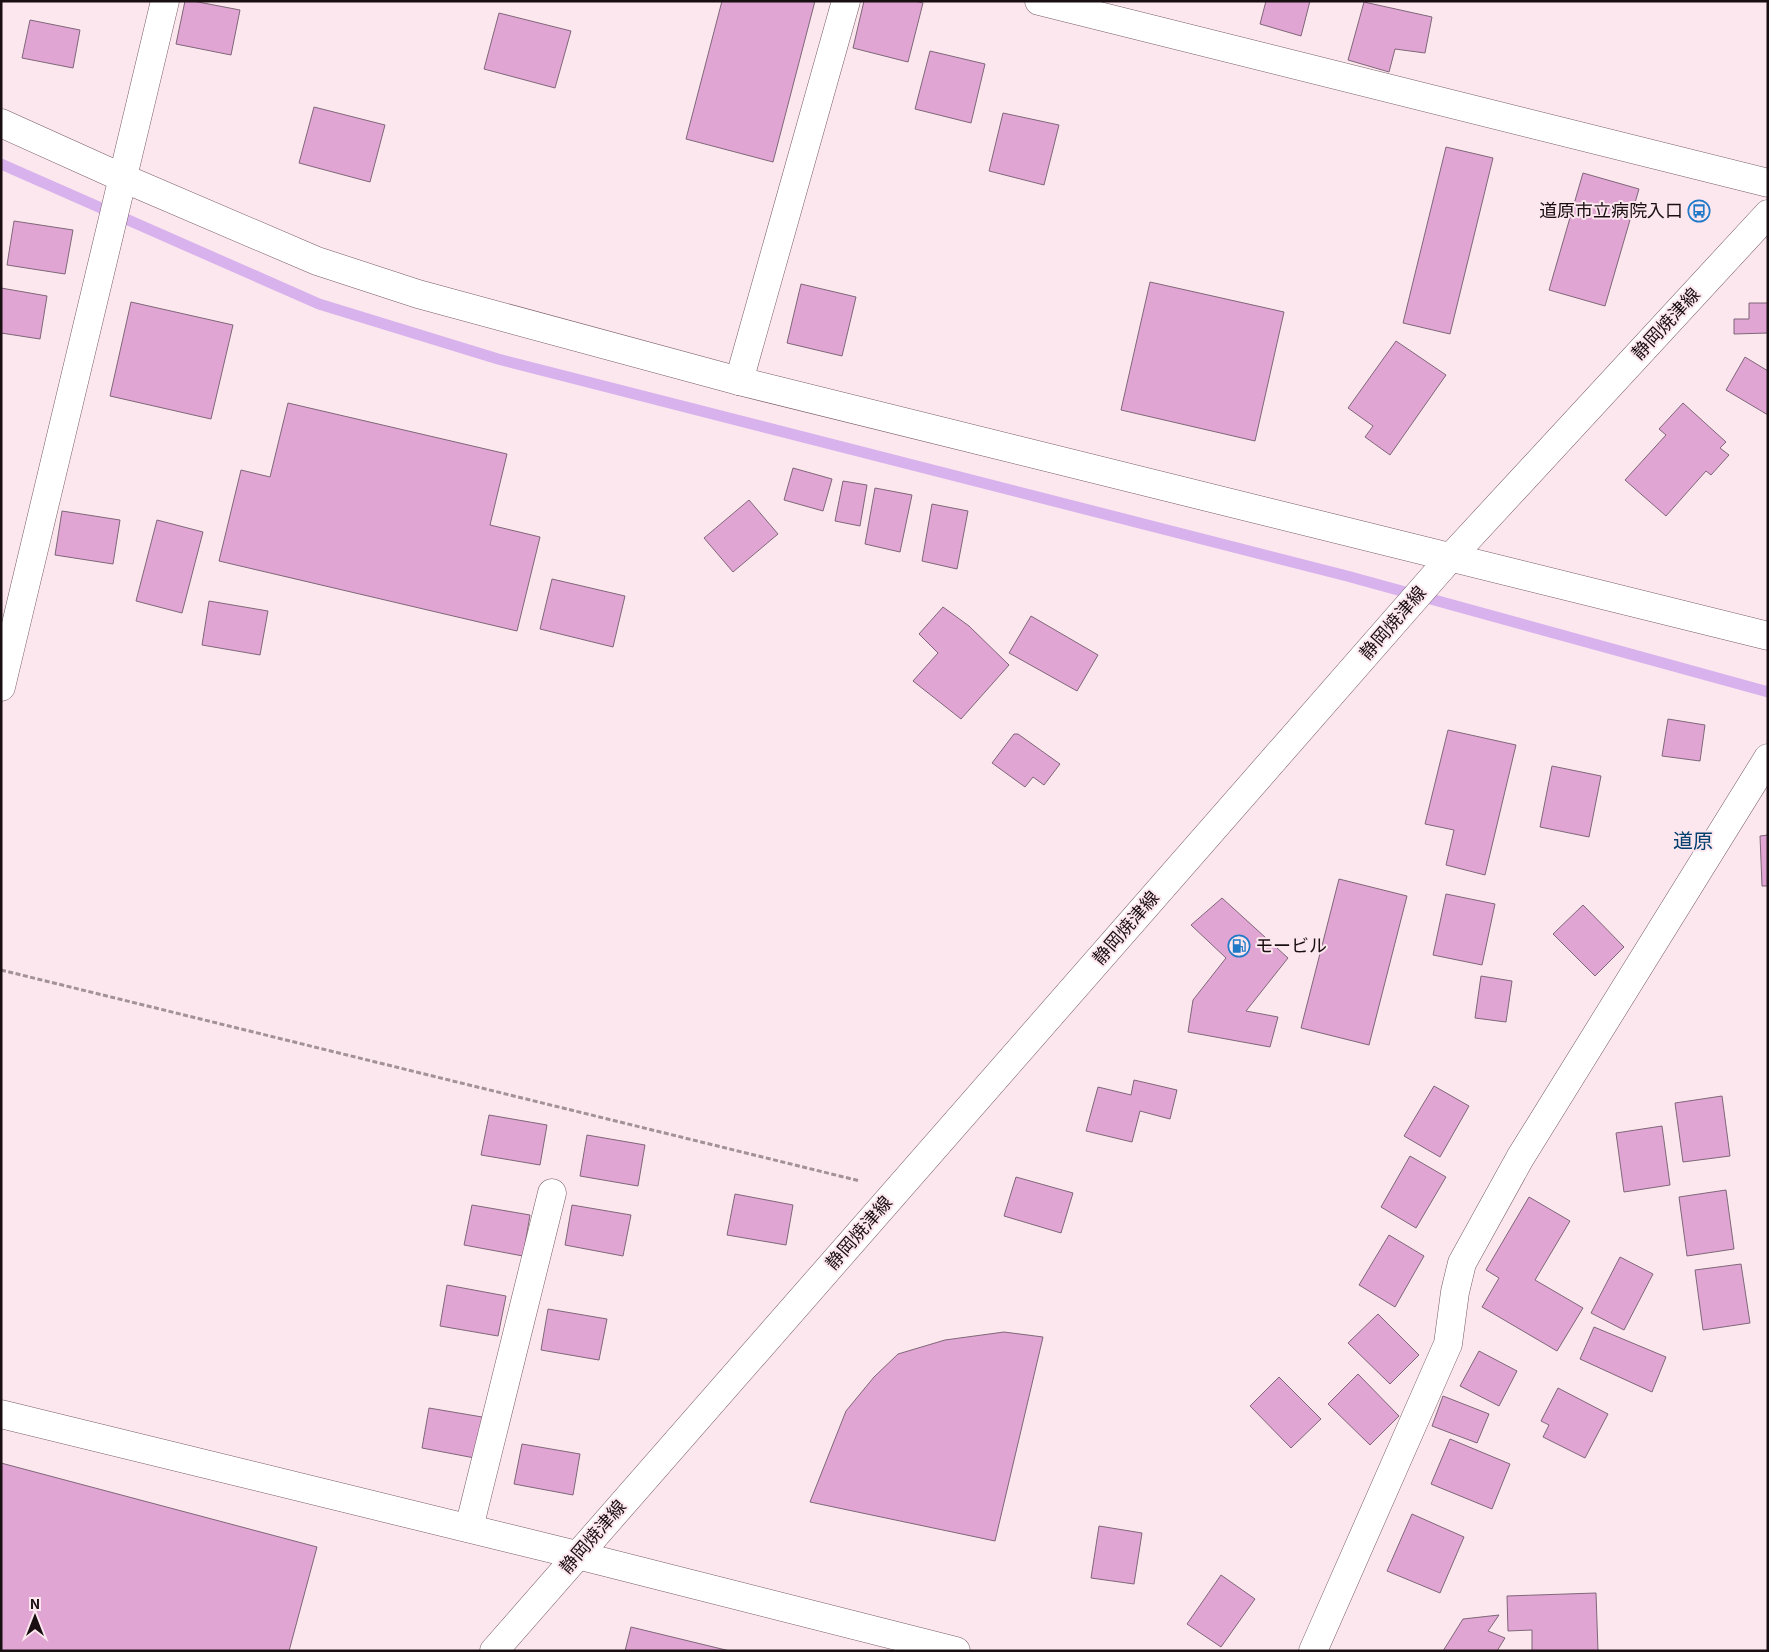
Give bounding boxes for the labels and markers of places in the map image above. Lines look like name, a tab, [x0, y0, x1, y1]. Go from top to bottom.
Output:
place label: 道原市立病院入口	[1539, 196, 1683, 222]
bus stop icon: 道原市立病院入口	[1687, 199, 1711, 223]
place label: モービル	[1255, 931, 1327, 957]
fuel station icon: モービル	[1227, 934, 1251, 958]

